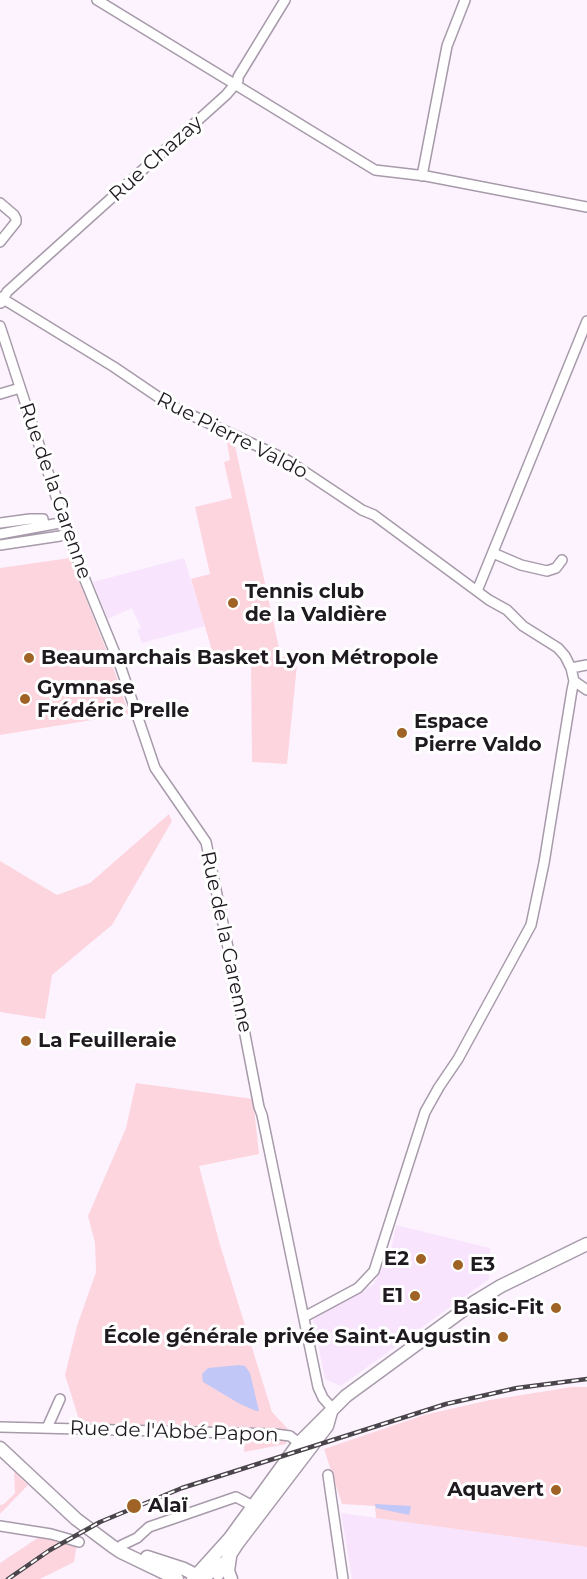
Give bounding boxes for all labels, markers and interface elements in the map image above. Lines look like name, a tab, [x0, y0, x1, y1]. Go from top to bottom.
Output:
street label: Rue Chazay	[104, 111, 208, 207]
street label: Rue Pierre Valdo	[153, 388, 311, 484]
street label: Rue de la Garenne	[14, 400, 96, 582]
place label: Tennis club de la Valdière	[245, 580, 387, 627]
marker: Tennis club de la Valdière	[226, 596, 240, 610]
place label: Beaumarchais Basket Lyon Métropole	[41, 646, 438, 670]
marker: Beaumarchais Basket Lyon Métropole	[22, 651, 36, 665]
place label: Gymnase Frédéric Prelle	[37, 676, 189, 723]
marker: Gymnase Frédéric Prelle	[18, 692, 32, 706]
place label: Espace Pierre Valdo	[414, 710, 542, 757]
marker: Espace Pierre Valdo	[395, 726, 409, 740]
street label: Rue de la Garenne	[195, 849, 257, 1035]
place label: La Feuilleraie	[38, 1029, 177, 1053]
marker: La Feuilleraie	[19, 1034, 33, 1048]
place label: E2	[384, 1247, 409, 1271]
marker: E2	[414, 1252, 428, 1266]
place label: E3	[470, 1253, 495, 1277]
marker: E3	[451, 1258, 465, 1272]
place label: E1	[382, 1284, 403, 1308]
marker: E1	[408, 1289, 422, 1303]
place label: Basic-Fit	[453, 1296, 544, 1320]
marker: Basic-Fit	[549, 1301, 563, 1315]
place label: École générale privée Saint-Augustin	[104, 1325, 491, 1349]
marker: École générale privée Saint-Augustin	[496, 1330, 510, 1344]
street label: Rue de l'Abbé Papon	[69, 1416, 279, 1448]
place label: Aquavert	[447, 1478, 544, 1502]
marker: Aquavert	[549, 1483, 563, 1497]
place label: Alaï	[148, 1494, 188, 1518]
marker: Alaï	[125, 1497, 143, 1515]

